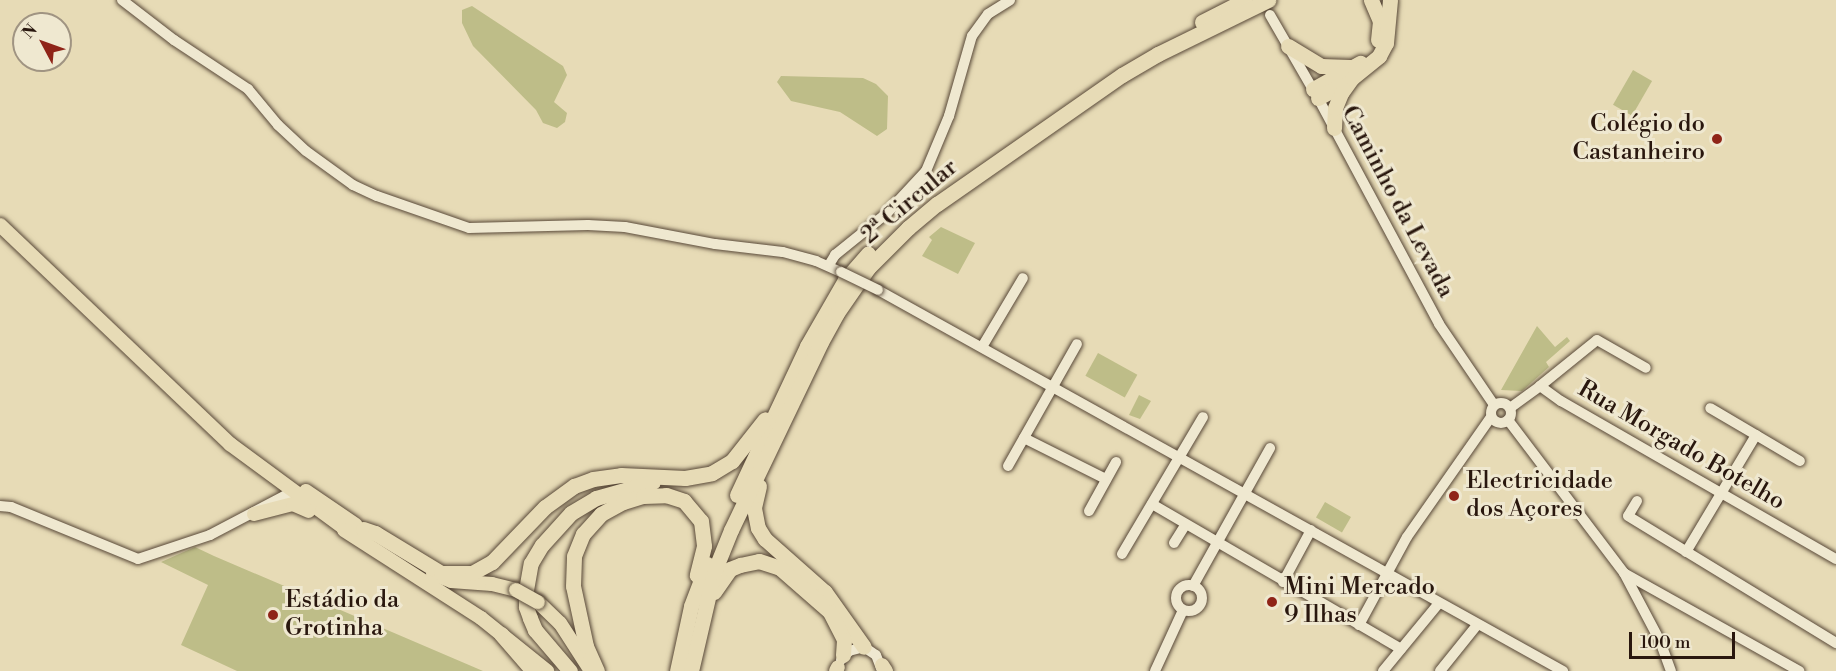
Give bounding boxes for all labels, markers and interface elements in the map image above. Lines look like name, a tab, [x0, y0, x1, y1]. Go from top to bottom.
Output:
north arrow	[12, 12, 72, 72]
text: N	[18, 20, 42, 43]
street label: Caminho da Levada	[1334, 101, 1460, 303]
place label: Colégio do Castanheiro	[1572, 111, 1705, 167]
marker: Colégio do Castanheiro	[1710, 132, 1724, 146]
street label: 2ª Circular	[856, 153, 964, 251]
street label: Rua Morgado Botelho	[1572, 375, 1790, 517]
place label: Electricidade dos Açores	[1466, 468, 1613, 524]
marker: Electricidade dos Açores	[1447, 489, 1461, 503]
place label: Mini Mercado 9 Ilhas	[1284, 574, 1435, 630]
place label: Estádio da Grotinha	[285, 587, 399, 643]
marker: Mini Mercado 9 Ilhas	[1265, 595, 1279, 609]
marker: Estádio da Grotinha	[266, 608, 280, 622]
scale bar	[1632, 620, 1738, 658]
text: 100 m	[1640, 631, 1691, 654]

